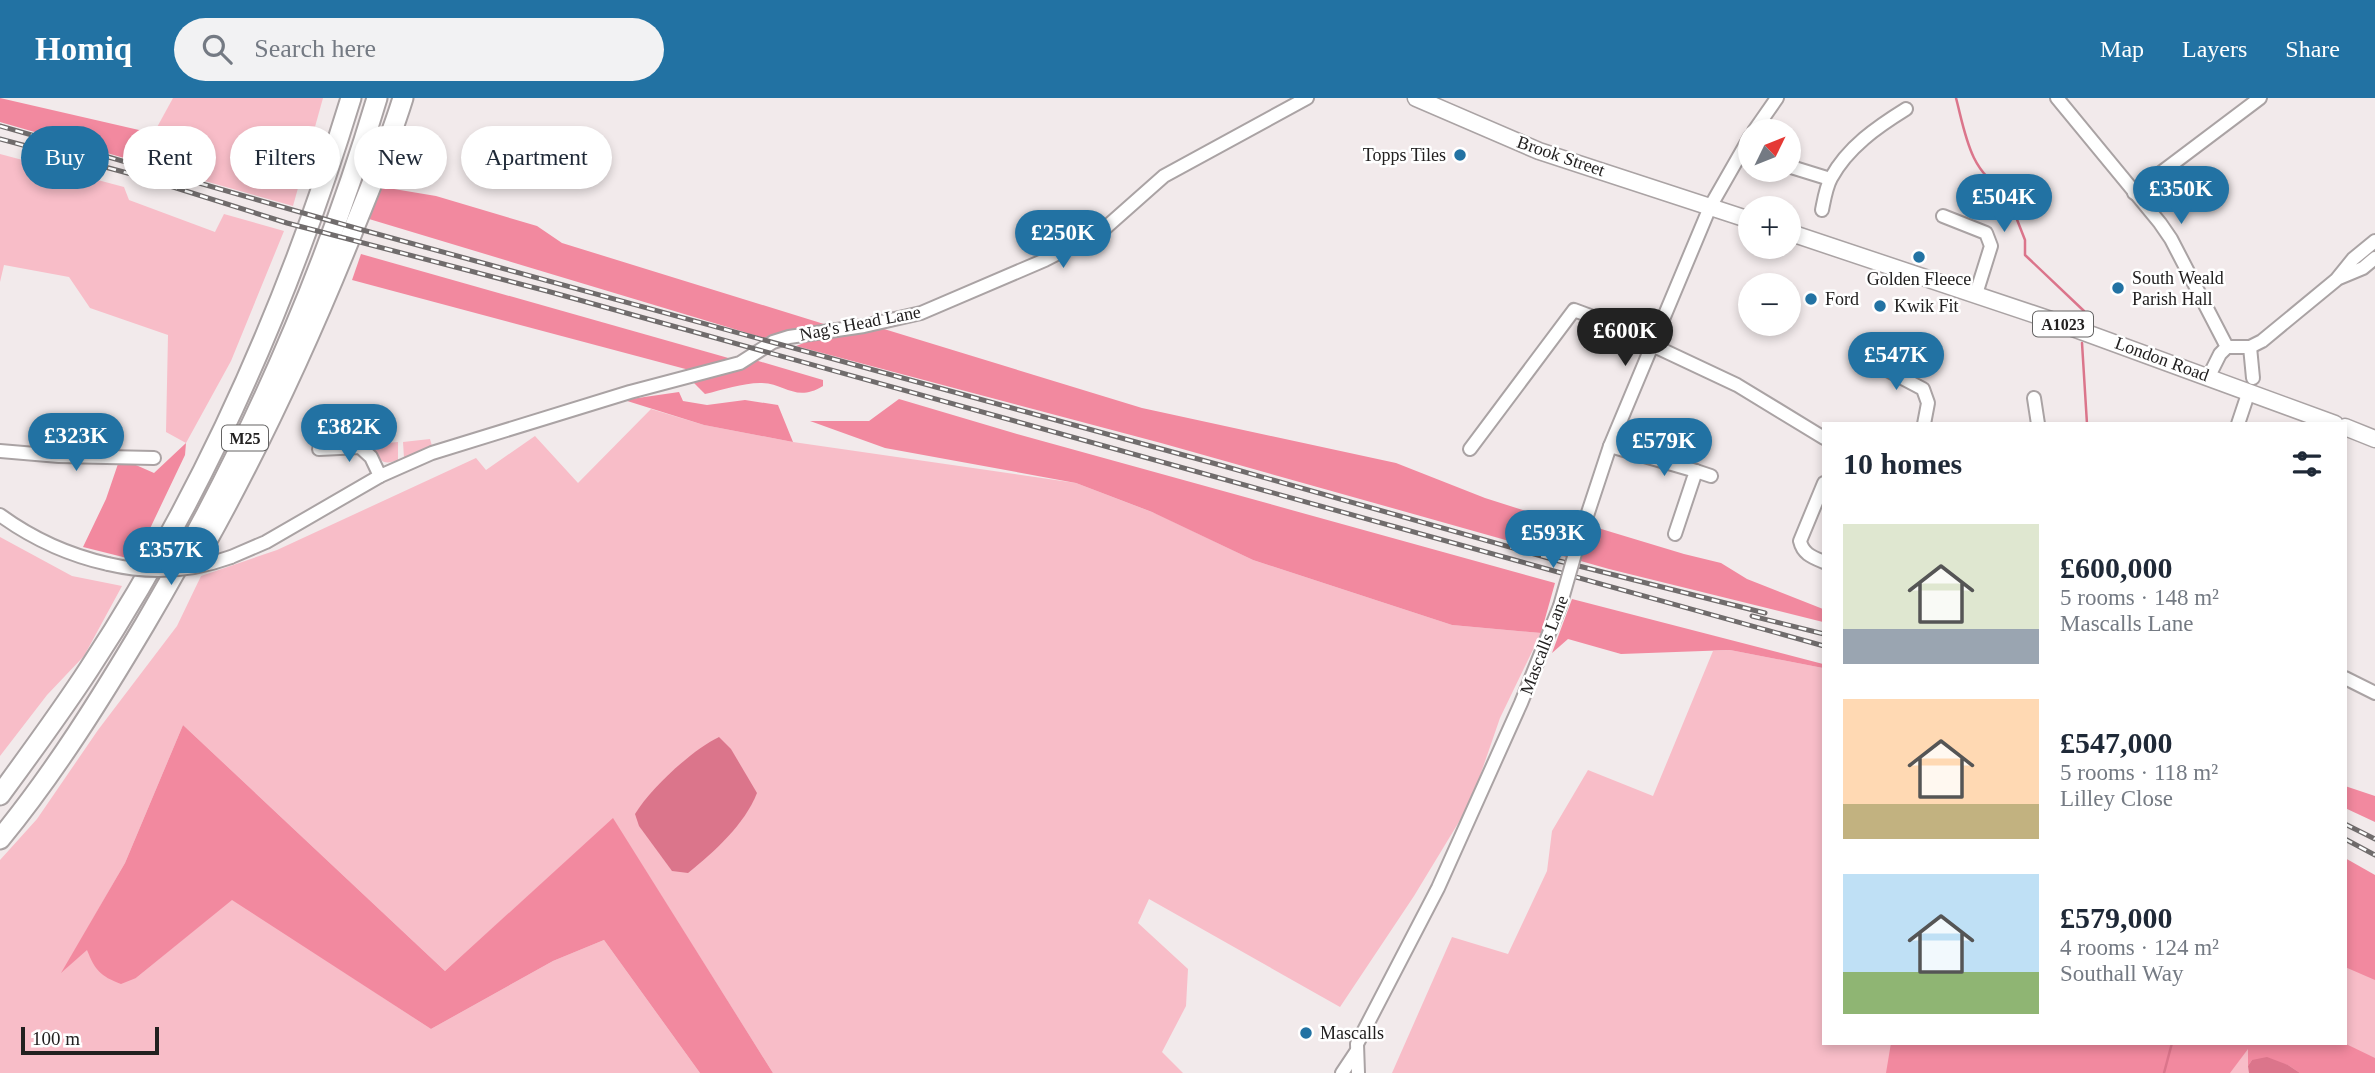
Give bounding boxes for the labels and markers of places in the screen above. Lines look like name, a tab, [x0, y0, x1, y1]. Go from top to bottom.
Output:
place label: Topps Tiles	[1363, 145, 1446, 165]
marker: Topps Tiles	[1452, 147, 1468, 163]
pin: £350K	[2132, 166, 2230, 226]
pin: £504K	[1955, 174, 2053, 234]
pin: £250K	[1014, 211, 1112, 270]
marker: Golden Fleece	[1911, 249, 1927, 265]
place label: South Weald Parish Hall	[2132, 268, 2224, 309]
place label: Golden Fleece	[1867, 269, 1971, 289]
marker: South Weald Parish Hall	[2110, 280, 2126, 296]
place label: Ford	[1825, 289, 1859, 309]
marker: Ford	[1803, 291, 1819, 307]
place label: Kwik Fit	[1894, 296, 1959, 316]
marker: Kwik Fit	[1872, 298, 1888, 314]
pin: £600K	[1576, 308, 1674, 368]
pin: £547K	[1847, 332, 1945, 392]
pin: £382K	[300, 404, 398, 464]
pin: £323K	[27, 414, 125, 473]
pin: £579K	[1615, 418, 1713, 478]
pin: £593K	[1504, 510, 1602, 570]
pin: £357K	[122, 528, 220, 587]
place label: Mascalls	[1320, 1023, 1384, 1043]
marker: Mascalls	[1298, 1025, 1314, 1041]

